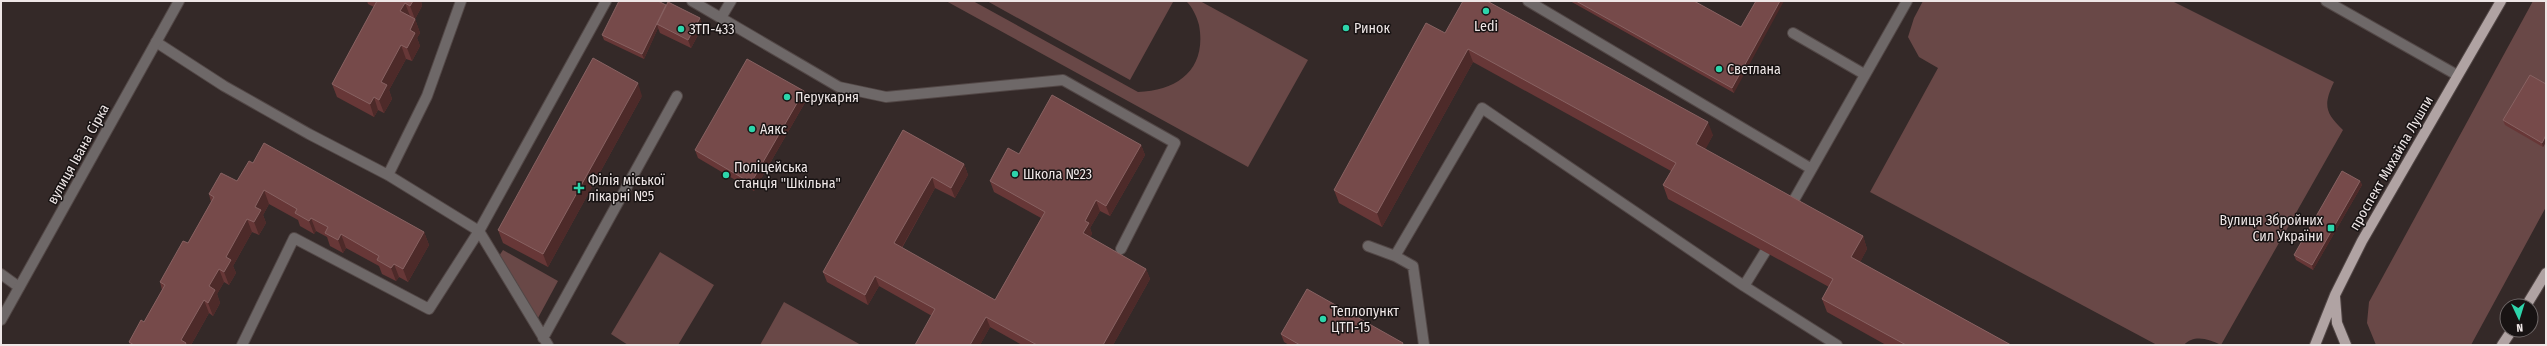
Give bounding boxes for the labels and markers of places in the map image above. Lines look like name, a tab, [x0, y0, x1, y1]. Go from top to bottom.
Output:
marker: Ledi	[1481, 6, 1491, 16]
place label: Ledi	[1474, 18, 1498, 35]
place label: Ринок	[1354, 20, 1390, 37]
place label: ЗТП-433	[689, 21, 735, 38]
marker: Ринок	[1341, 23, 1351, 33]
marker: ЗТП-433	[676, 24, 686, 34]
place label: Светлана	[1727, 61, 1781, 78]
marker: Светлана	[1714, 64, 1724, 74]
place label: Перукарня	[795, 89, 859, 106]
marker: Перукарня	[782, 92, 792, 102]
place label: Аякс	[760, 121, 787, 138]
marker: Аякс	[747, 124, 757, 134]
place label: Поліцейська станція "Шкільна"	[734, 159, 841, 192]
place label: Школа №23	[1023, 166, 1092, 183]
marker: Школа №23	[1010, 169, 1020, 179]
marker: Поліцейська станція "Шкільна"	[721, 170, 731, 180]
place label: Філія міської лікарні №5	[588, 172, 665, 205]
marker: Філія міської лікарні №5	[573, 182, 585, 194]
place label: Вулиця Збройних Сил України	[2220, 212, 2324, 245]
marker: Вулиця Збройних Сил України	[2326, 223, 2336, 233]
place label: Теплопункт ЦТП-15	[1331, 303, 1399, 336]
marker: Теплопункт ЦТП-15	[1318, 314, 1328, 324]

